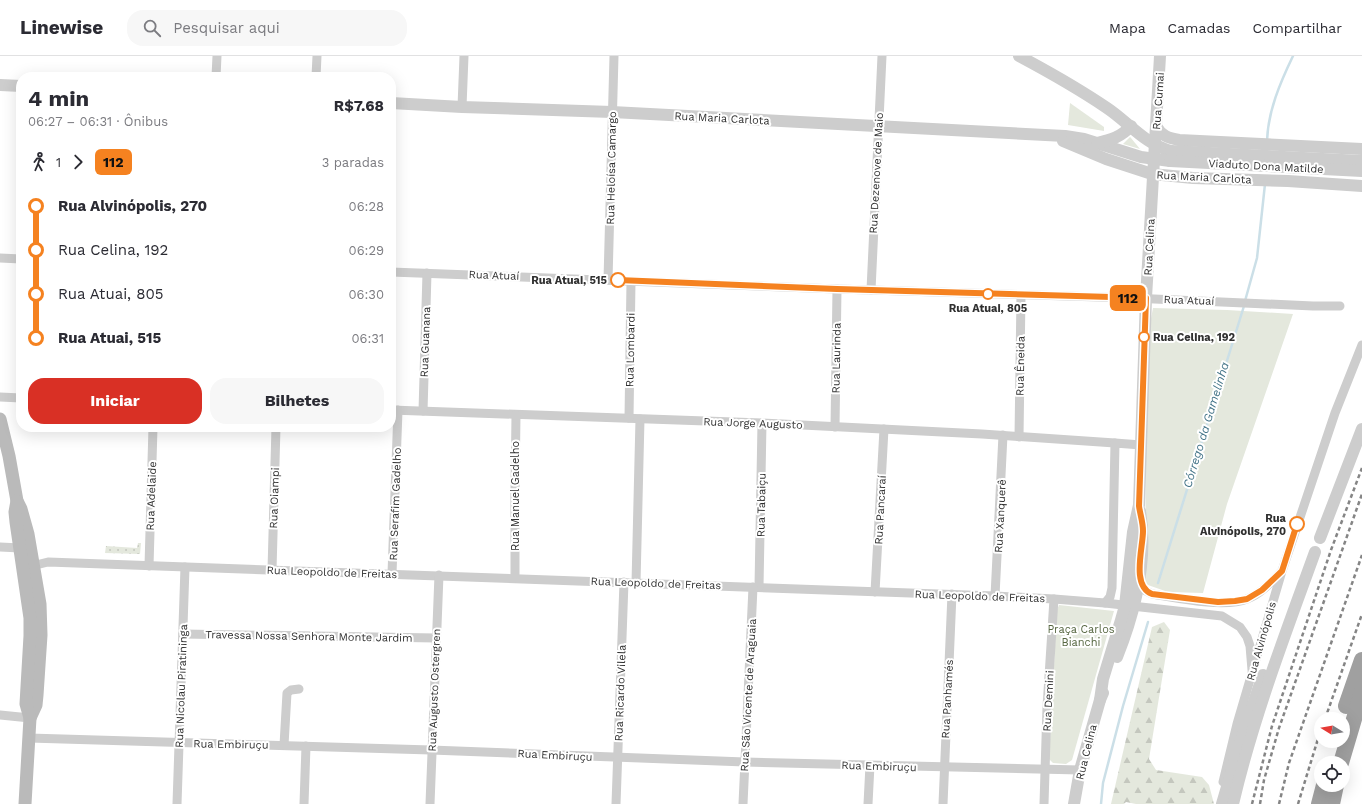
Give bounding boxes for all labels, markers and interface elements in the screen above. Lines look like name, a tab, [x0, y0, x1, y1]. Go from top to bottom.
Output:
search box	[127, 10, 407, 46]
text: Linewise	[20, 16, 103, 39]
icon: search	[141, 17, 163, 39]
text: Pesquisar aqui	[173, 19, 280, 37]
text: Mapa	[1109, 20, 1146, 36]
text: Camadas	[1168, 20, 1230, 36]
text: Compartilhar	[1252, 20, 1342, 36]
street label: Rua Cumai	[1150, 72, 1167, 130]
text: 4 min	[28, 86, 89, 111]
text: R$7.68	[334, 97, 384, 115]
street label: Rua Maria Carlota	[674, 110, 770, 127]
street label: Rua Heloísa Camargo	[604, 111, 619, 225]
street label: Rua Dezenove de Maio	[867, 112, 886, 234]
text: 06:27 – 06:31 · Ônibus	[28, 114, 168, 129]
icon: walk	[28, 151, 50, 173]
icon: forward	[67, 151, 89, 173]
text: 112	[103, 154, 124, 170]
text: 1	[56, 155, 61, 170]
text: 3 paradas	[322, 155, 384, 170]
street label: Viaduto Dona Matilde	[1208, 157, 1324, 176]
street label: Rua Maria Carlota	[1156, 169, 1252, 186]
text: Rua Alvinópolis, 270	[58, 197, 207, 215]
text: 06:28	[349, 199, 384, 214]
street label: Rua Celina	[1142, 218, 1157, 276]
text: Rua Celina, 192	[58, 241, 168, 259]
text: 06:29	[349, 243, 384, 258]
street label: Rua Atuaí	[468, 268, 520, 283]
marker: Rua Atuai, 515	[610, 272, 626, 288]
place label: Rua Atuai, 515	[531, 274, 607, 287]
text: Rua Atuai, 805	[58, 285, 164, 303]
line badge: 112	[1105, 285, 1151, 311]
text: 06:30	[348, 287, 384, 302]
marker: Rua Atuai, 805	[982, 288, 994, 300]
text: 112	[1118, 290, 1138, 306]
street label: Rua Atuaí	[1163, 293, 1215, 308]
place label: Rua Atuai, 805	[949, 302, 1027, 315]
street label: Rua Guanana	[418, 306, 433, 378]
street label: Rua Lombardi	[623, 313, 638, 387]
street label: Rua Laurinda	[829, 323, 844, 393]
text: Rua Atuai, 515	[58, 329, 161, 347]
text: 06:31	[352, 331, 384, 346]
marker: Rua Celina, 192	[1138, 331, 1150, 343]
place label: Rua Celina, 192	[1153, 331, 1236, 344]
street label: Rua Êneida	[1012, 336, 1028, 396]
water label: Córrego da Gamelinha	[1180, 360, 1232, 490]
button: Iniciar	[28, 378, 202, 424]
button: Bilhetes	[210, 378, 384, 424]
street label: Rua Jorge Augusto	[703, 415, 803, 432]
street label: Rua Manuel Gadelho	[509, 441, 522, 551]
street label: Rua Serafim Gadelho	[387, 447, 404, 561]
street label: Rua Adelaide	[144, 461, 159, 531]
street label: Rua Oiampi	[267, 467, 282, 529]
street label: Rua Tabaiçu	[754, 473, 769, 537]
street label: Rua Pancaraí	[872, 475, 889, 545]
street label: Rua Xanquerê	[992, 479, 1009, 553]
place label: Rua Alvinópolis, 270	[1200, 512, 1287, 538]
marker: Rua Alvinópolis, 270	[1289, 516, 1305, 532]
street label: Rua Leopoldo de Freitas	[266, 564, 398, 581]
street label: Rua Leopoldo de Freitas	[590, 575, 722, 592]
street label: Rua Leopoldo de Freitas	[914, 588, 1046, 605]
street label: Rua Alvinópolis	[1244, 600, 1279, 682]
street label: Rua São Vicente de Araguaia	[738, 618, 759, 772]
park label: Praça Carlos Bianchi	[1047, 623, 1115, 649]
street label: Rua Nicolau Piratininga	[173, 624, 190, 748]
street label: Travessa Nossa Senhora Monte Jardim	[205, 628, 413, 645]
street label: Rua Augusto Ostergren	[426, 628, 443, 752]
street label: Rua Ricardo Vilela	[612, 644, 629, 742]
street label: Rua Panhamés	[939, 659, 956, 739]
street label: Rua Demini	[1040, 670, 1057, 732]
north arrow	[1314, 712, 1350, 748]
map controls	[1314, 712, 1350, 792]
street label: Rua Celina	[1073, 723, 1100, 781]
street label: Rua Embiruçu	[193, 737, 269, 752]
street label: Rua Embiruçu	[517, 747, 593, 764]
button: locate	[1314, 756, 1350, 792]
street label: Rua Embiruçu	[841, 759, 917, 774]

